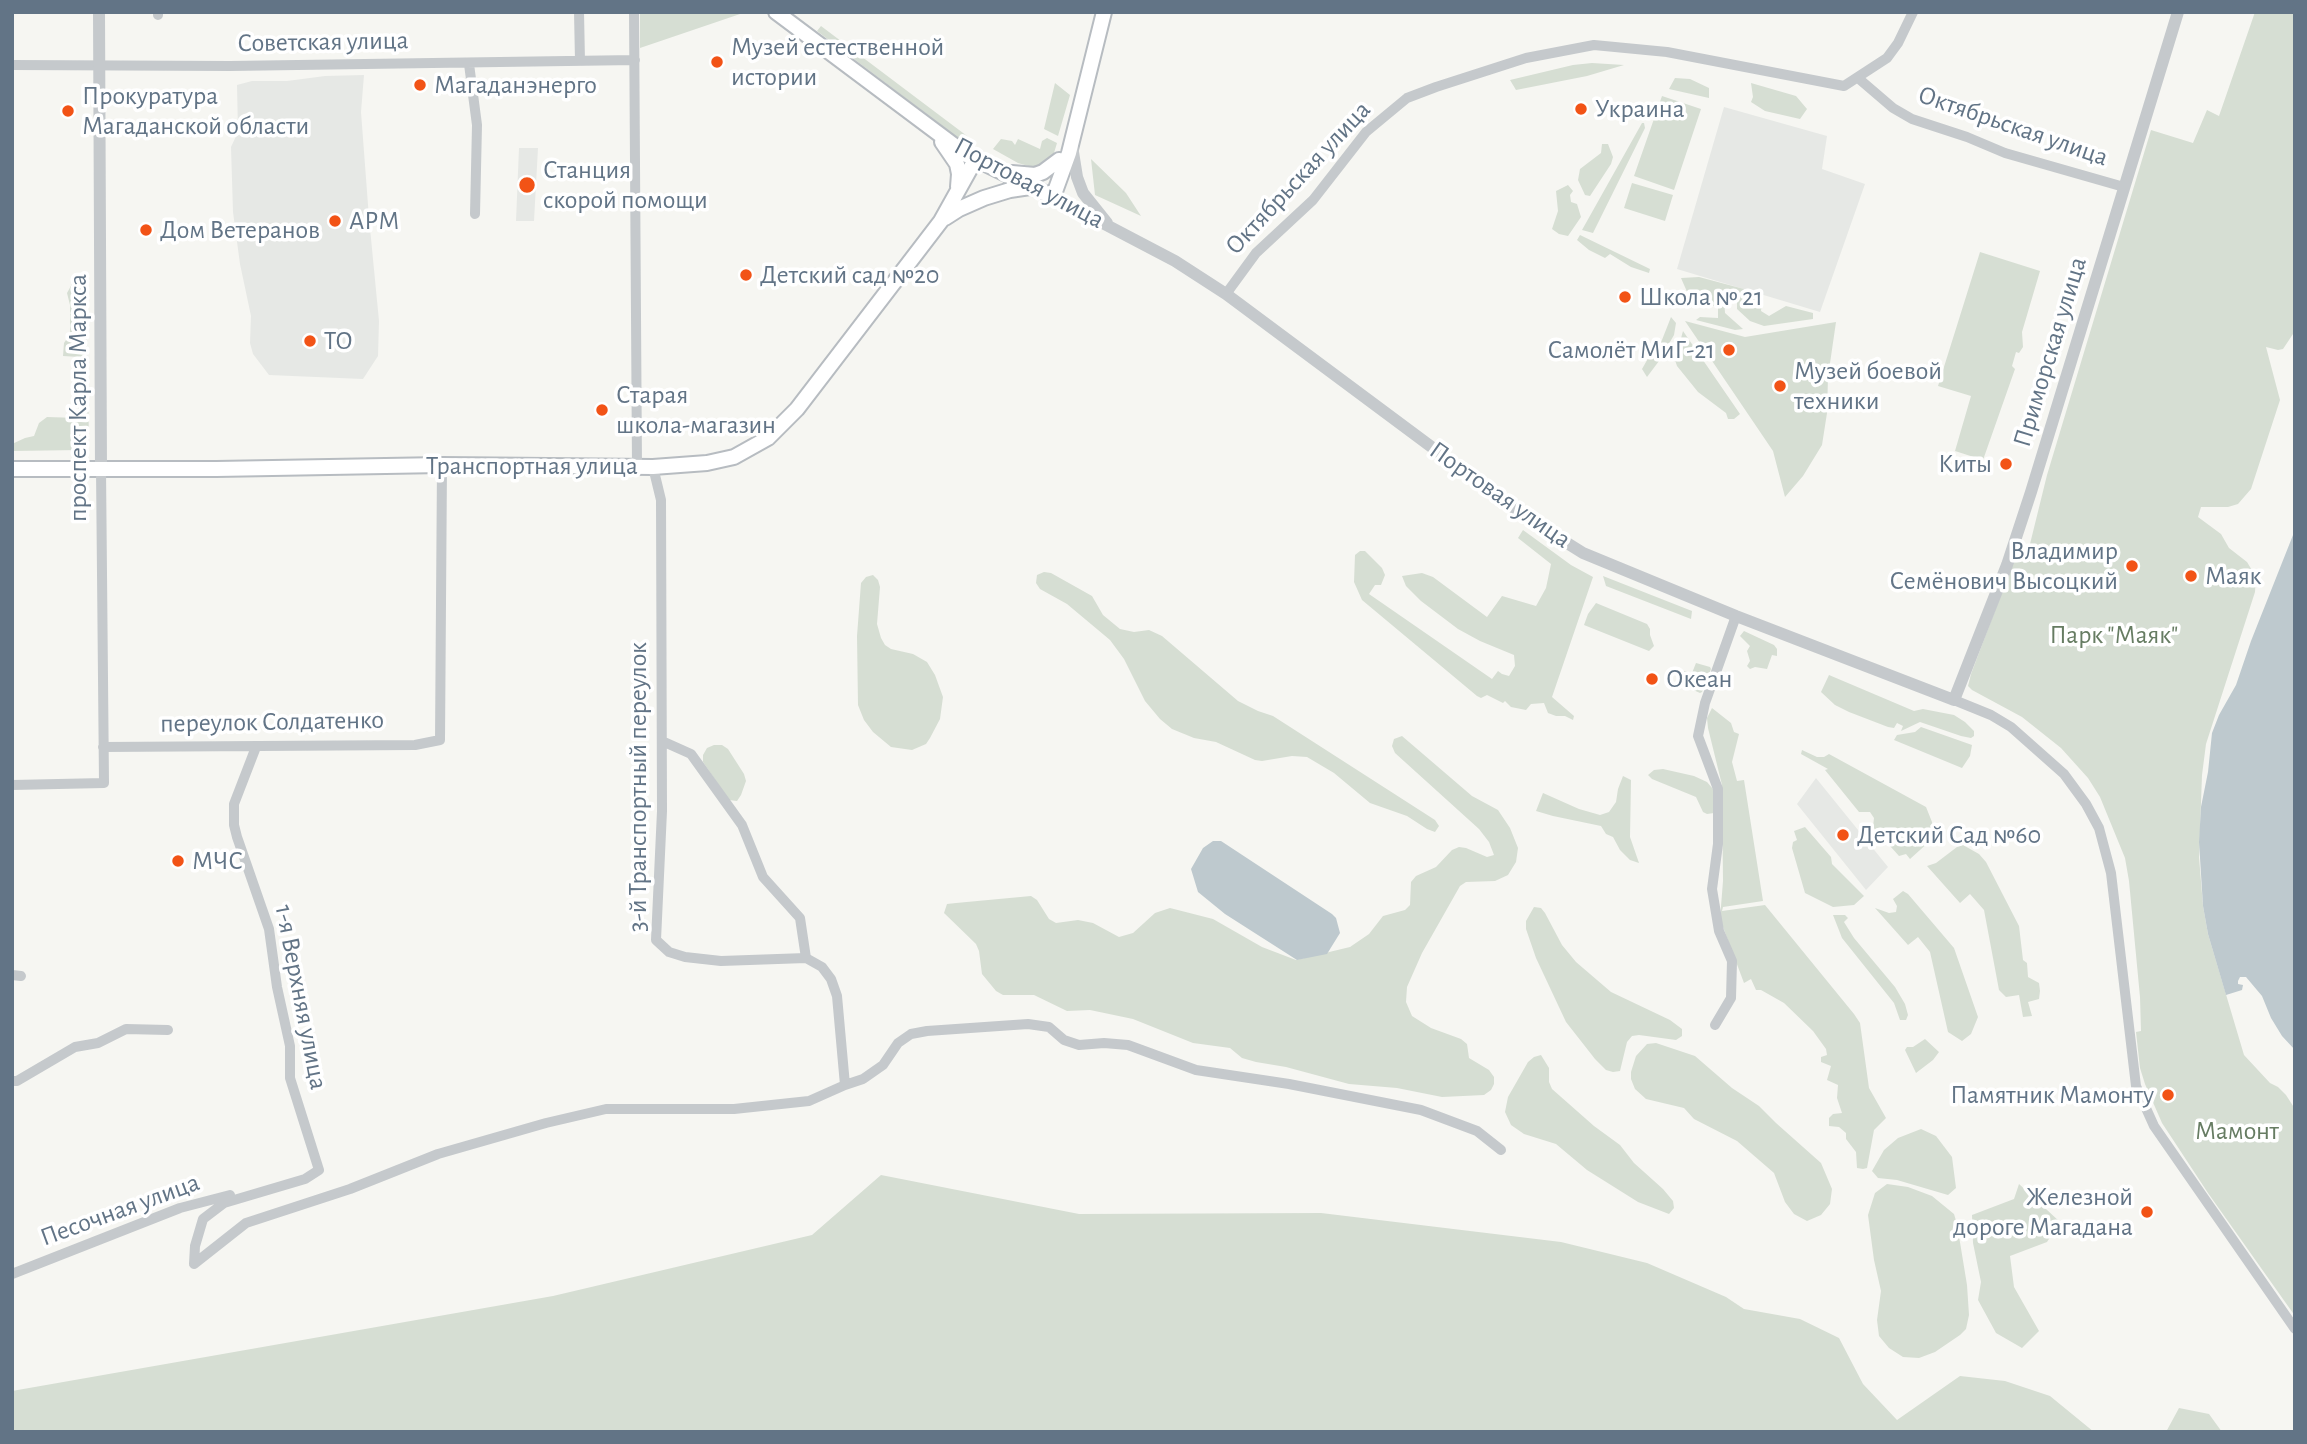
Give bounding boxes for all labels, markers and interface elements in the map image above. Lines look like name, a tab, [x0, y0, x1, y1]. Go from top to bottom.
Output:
street label: Советская улица	[237, 25, 409, 59]
place label: Музей естественной истории	[731, 31, 944, 92]
marker: Музей естественной истории	[709, 54, 725, 70]
place label: Магаданэнерго	[434, 69, 597, 101]
marker: Магаданэнерго	[412, 77, 428, 93]
street label: Октябрьская улица	[1914, 79, 2112, 173]
place label: Прокуратура Магаданской области	[82, 80, 309, 142]
place label: Украина	[1595, 93, 1685, 125]
street label: Октябрьская улица	[1219, 95, 1377, 261]
marker: Украина	[1573, 101, 1589, 117]
marker: Прокуратура Магаданской области	[60, 103, 76, 119]
street label: Портовая улица	[949, 130, 1109, 236]
place label: Станция скорой помощи	[543, 154, 708, 216]
marker: Станция скорой помощи	[517, 175, 537, 195]
place label: АРМ	[349, 205, 400, 237]
marker: АРМ	[327, 213, 343, 229]
place label: Дом Ветеранов	[160, 214, 320, 246]
marker: Дом Ветеранов	[138, 222, 154, 238]
street label: Приморская улица	[2006, 253, 2094, 451]
place label: Детский сад №20	[760, 259, 940, 291]
marker: Детский сад №20	[738, 267, 754, 283]
street label: проспект Карла Маркса	[62, 274, 94, 522]
place label: Школа № 21	[1639, 281, 1763, 313]
marker: Школа № 21	[1617, 289, 1633, 305]
place label: ТО	[324, 325, 353, 357]
marker: ТО	[302, 333, 318, 349]
place label: Самолёт МиГ-21	[1547, 334, 1715, 366]
marker: Самолёт МиГ-21	[1721, 342, 1737, 358]
place label: Музей боевой техники	[1794, 355, 1942, 416]
marker: Музей боевой техники	[1772, 378, 1788, 394]
place label: Старая школа-магазин	[616, 379, 776, 440]
marker: Старая школа-магазин	[594, 402, 610, 418]
street label: Портовая улица	[1423, 435, 1577, 555]
place label: Киты	[1938, 448, 1992, 480]
street label: Транспортная улица	[426, 450, 638, 482]
marker: Киты	[1998, 456, 2014, 472]
place label: Владимир Семёнович Высоцкий	[1890, 535, 2118, 596]
marker: Владимир Семёнович Высоцкий	[2124, 558, 2140, 574]
place label: Маяк	[2205, 560, 2261, 592]
marker: Маяк	[2183, 568, 2199, 584]
park label: Парк "Маяк"	[2050, 619, 2178, 651]
street label: 3-й Транспортный переулок	[622, 642, 654, 932]
place label: Океан	[1666, 663, 1733, 695]
marker: Океан	[1644, 671, 1660, 687]
street label: переулок Солдатенко	[160, 704, 384, 740]
place label: Детский Сад №60	[1857, 819, 2041, 851]
marker: Детский Сад №60	[1835, 827, 1851, 843]
place label: МЧС	[192, 845, 243, 877]
marker: МЧС	[170, 853, 186, 869]
street label: 1-я Верхняя улица	[268, 902, 334, 1092]
place label: Памятник Мамонту	[1950, 1079, 2154, 1111]
marker: Памятник Мамонту	[2160, 1087, 2176, 1103]
park label: Мамонт	[2195, 1115, 2279, 1147]
street label: Песочная улица	[36, 1167, 204, 1253]
place label: Железной дороге Магадана	[1953, 1181, 2133, 1242]
marker: Железной дороге Магадана	[2139, 1204, 2155, 1220]

